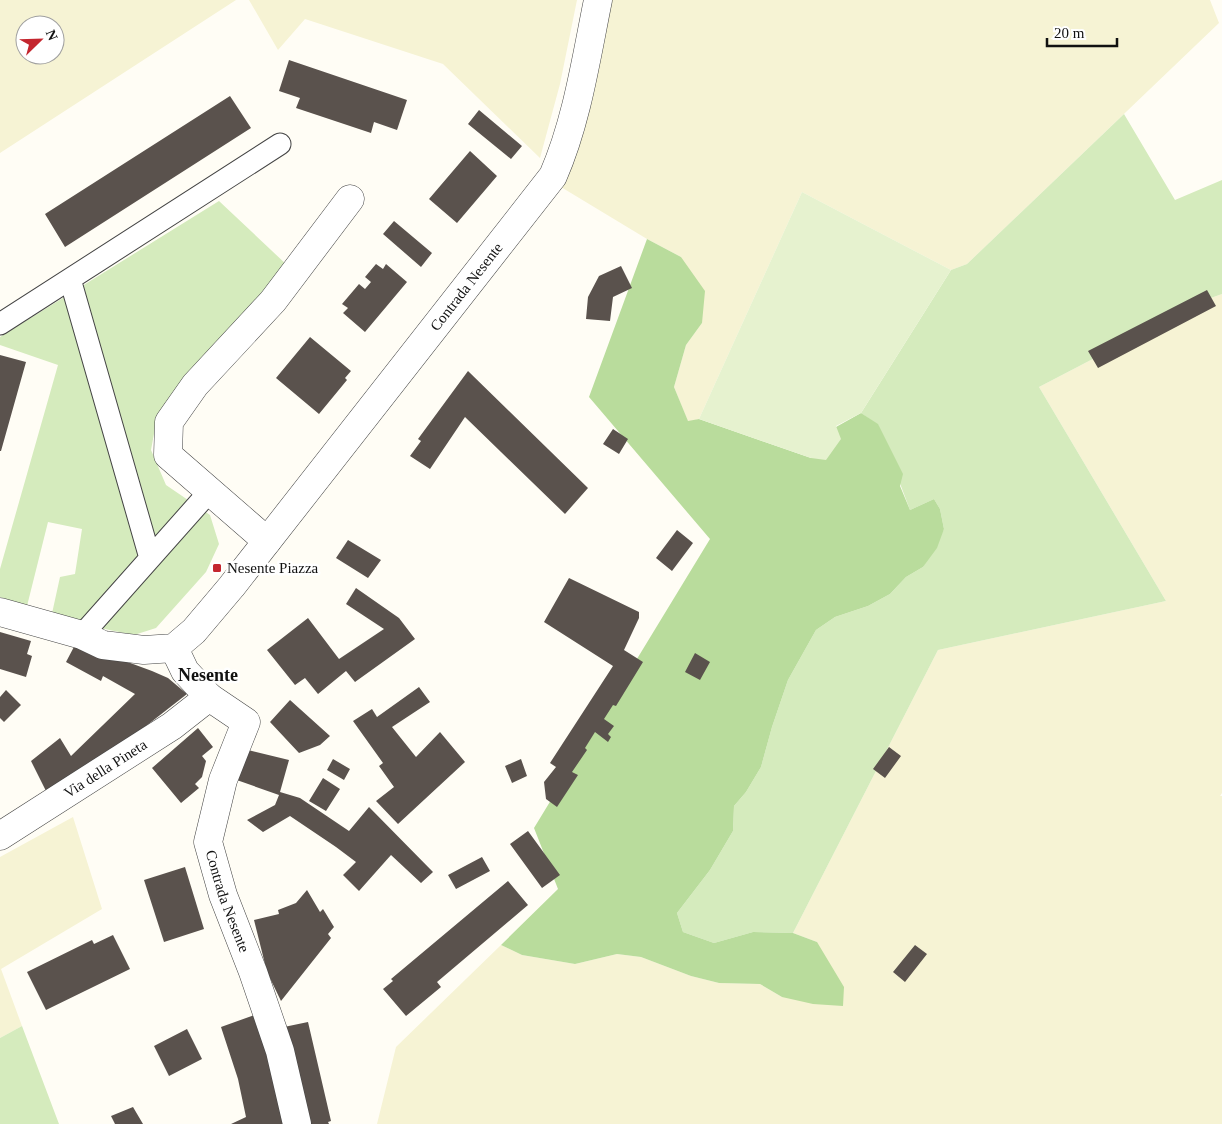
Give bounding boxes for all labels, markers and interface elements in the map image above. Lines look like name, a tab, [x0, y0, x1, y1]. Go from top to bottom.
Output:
north arrow	[15, 15, 65, 65]
scale bar	[1047, 15, 1117, 47]
text: 20 m	[1054, 25, 1085, 41]
text: N	[43, 28, 60, 43]
street label: Contrada Nesente	[427, 239, 506, 334]
place label: Nesente Piazza	[227, 560, 319, 576]
marker: Nesente Piazza	[211, 562, 223, 574]
district label: Nesente	[178, 665, 238, 685]
street label: Via della Pineta	[61, 736, 150, 801]
street label: Contrada Nesente	[203, 848, 253, 955]

